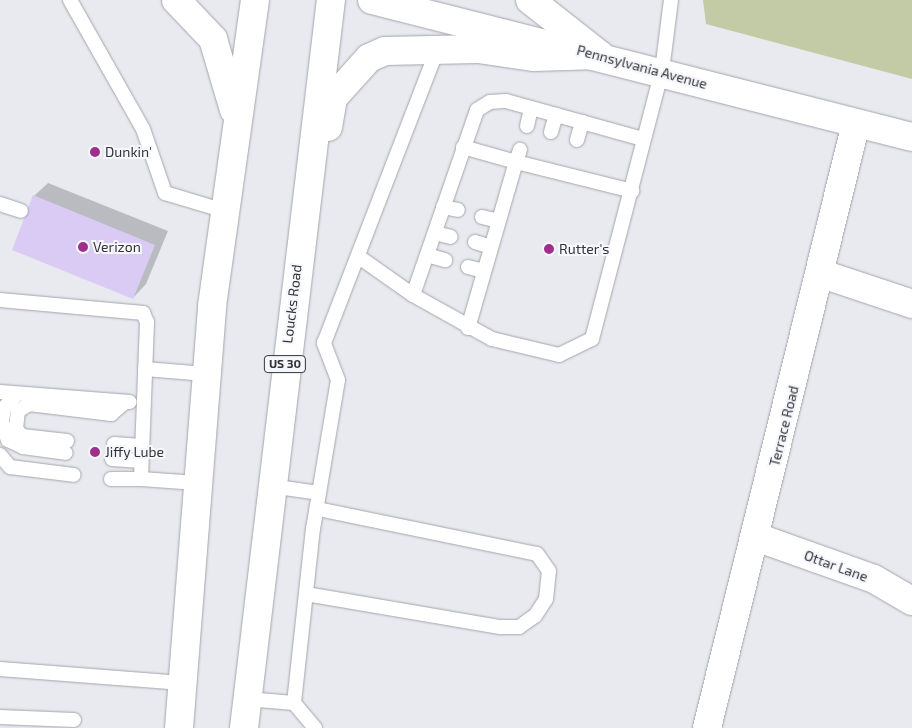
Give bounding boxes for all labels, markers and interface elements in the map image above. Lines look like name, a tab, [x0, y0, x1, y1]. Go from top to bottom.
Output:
street label: Pennsylvania Avenue	[575, 41, 709, 93]
place label: Dunkin'	[105, 144, 152, 160]
marker: Dunkin'	[89, 146, 101, 158]
place label: Verizon	[93, 239, 141, 255]
marker: Verizon	[77, 241, 89, 253]
place label: Rutter's	[559, 241, 609, 257]
marker: Rutter's	[543, 243, 555, 255]
street label: Loucks Road	[279, 263, 305, 345]
road number: US 30	[264, 354, 306, 374]
street label: Terrace Road	[766, 384, 802, 468]
place label: Jiffy Lube	[105, 444, 164, 460]
marker: Jiffy Lube	[89, 446, 101, 458]
street label: Ottar Lane	[802, 547, 870, 585]

